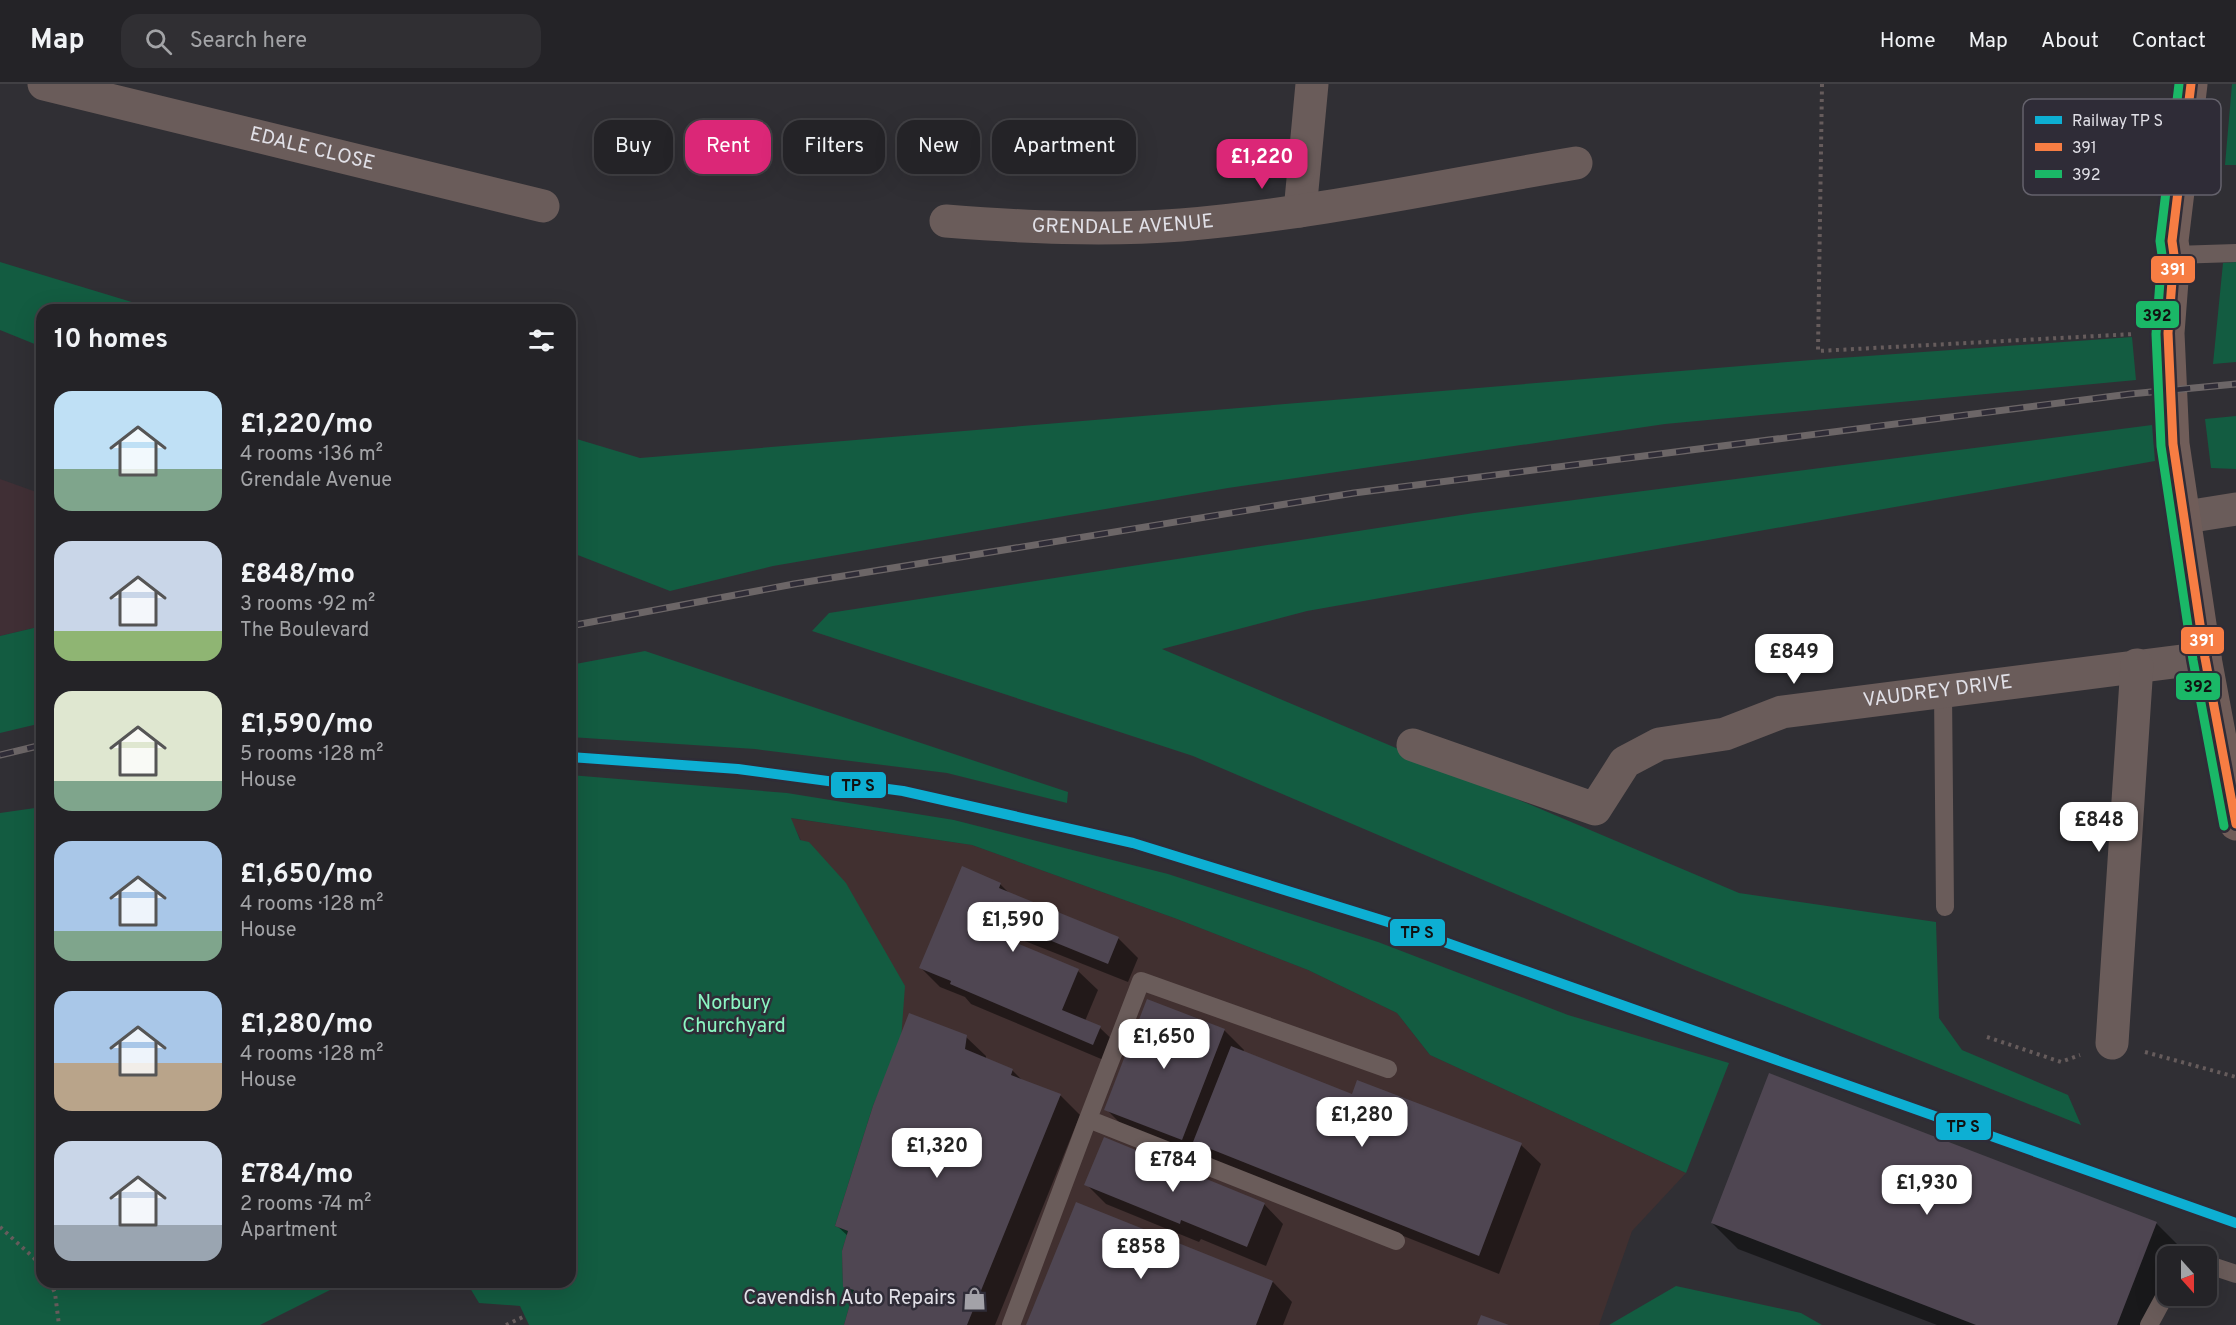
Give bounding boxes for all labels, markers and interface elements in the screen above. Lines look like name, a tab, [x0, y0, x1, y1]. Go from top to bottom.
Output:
search box	[121, 14, 541, 68]
text: Map	[30, 23, 85, 59]
icon: search	[142, 25, 175, 58]
text: Search here	[190, 28, 307, 55]
text: Home	[1880, 28, 1936, 55]
text: Map	[1969, 28, 2008, 55]
text: About	[2041, 28, 2099, 55]
text: Contact	[2132, 28, 2206, 55]
legend	[2023, 99, 2221, 195]
text: Railway TP S	[2072, 112, 2163, 132]
chip: Buy	[594, 120, 673, 174]
chip: Rent	[685, 120, 771, 174]
chip: Filters	[783, 120, 885, 174]
chip: New	[897, 120, 980, 174]
chip: Apartment	[992, 120, 1136, 174]
street label: EDALE CLOSE	[247, 122, 377, 177]
pin: £1,220	[1213, 139, 1311, 190]
text: 391	[2072, 139, 2097, 159]
text: £1,220	[1231, 145, 1293, 171]
text: 392	[2072, 166, 2101, 186]
street label: GRENDALE AVENUE	[1031, 209, 1215, 241]
line badge: 391	[2150, 255, 2196, 284]
text: 391	[2160, 261, 2186, 281]
line badge: 392	[2135, 300, 2180, 329]
text: 392	[2142, 307, 2172, 327]
text: 10 homes	[54, 324, 168, 357]
icon: filters	[525, 324, 558, 357]
text: £1,220/mo	[240, 409, 373, 442]
icon: home	[102, 415, 174, 487]
text: 4 rooms · 136 m²	[240, 442, 383, 468]
text: Grendale Avenue	[240, 468, 392, 494]
text: £848/mo	[240, 559, 355, 592]
icon: home	[102, 565, 174, 637]
text: 3 rooms · 92 m²	[240, 592, 375, 618]
text: The Boulevard	[240, 618, 369, 644]
line badge: 391	[2180, 626, 2225, 655]
text: 391	[2189, 632, 2215, 652]
pin: £849	[1758, 634, 1830, 685]
text: £849	[1769, 640, 1819, 666]
street label: VAUDREY DRIVE	[1862, 670, 2014, 715]
line badge: 392	[2175, 672, 2221, 701]
text: 392	[2183, 678, 2213, 698]
text: £1,590/mo	[240, 709, 373, 742]
icon: home	[102, 715, 174, 787]
text: 5 rooms · 128 m²	[240, 742, 383, 768]
text: House	[240, 768, 296, 794]
line badge: TP S	[830, 771, 887, 799]
text: TP S	[841, 777, 875, 797]
pin: £848	[2063, 802, 2135, 853]
text: £848	[2074, 808, 2124, 834]
text: £1,650/mo	[240, 859, 373, 892]
icon: home	[102, 865, 174, 937]
text: 4 rooms · 128 m²	[240, 892, 383, 918]
pin: £1,590	[964, 902, 1062, 953]
text: £1,590	[982, 908, 1045, 934]
text: House	[240, 918, 296, 944]
line badge: TP S	[1389, 918, 1446, 947]
text: TP S	[1400, 924, 1434, 944]
park label: Norbury Churchyard	[682, 991, 786, 1040]
text: £1,280/mo	[240, 1009, 373, 1042]
icon: home	[102, 1015, 174, 1087]
pin: £1,650	[1115, 1019, 1213, 1070]
text: £1,650	[1133, 1025, 1195, 1051]
text: 4 rooms · 128 m²	[240, 1042, 383, 1068]
text: House	[240, 1068, 296, 1094]
pin: £1,280	[1313, 1097, 1411, 1148]
text: £1,280	[1331, 1103, 1393, 1129]
line badge: TP S	[1935, 1112, 1992, 1141]
text: TP S	[1946, 1118, 1980, 1138]
pin: £1,320	[888, 1128, 986, 1179]
text: £1,320	[906, 1134, 968, 1160]
pin: £784	[1137, 1142, 1209, 1193]
text: £784	[1149, 1148, 1197, 1174]
text: £784/mo	[240, 1159, 353, 1192]
icon: home	[102, 1165, 174, 1237]
pin: £1,930	[1878, 1165, 1976, 1216]
text: £1,930	[1896, 1171, 1958, 1197]
text: 2 rooms · 74 m²	[240, 1192, 371, 1218]
text: Apartment	[240, 1218, 338, 1244]
pin: £858	[1105, 1229, 1177, 1280]
text: £858	[1116, 1235, 1166, 1261]
north arrow	[2157, 1246, 2217, 1306]
map controls	[2157, 1246, 2217, 1306]
place label: Cavendish Auto Repairs	[743, 1286, 956, 1312]
shop icon: Cavendish Auto Repairs	[961, 1286, 987, 1312]

